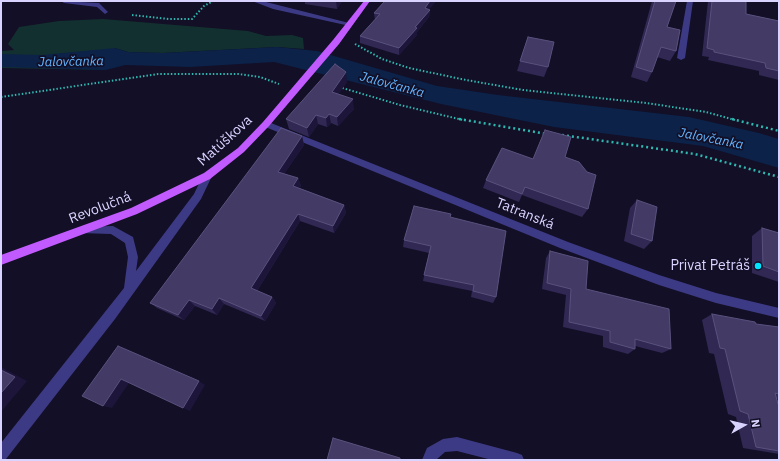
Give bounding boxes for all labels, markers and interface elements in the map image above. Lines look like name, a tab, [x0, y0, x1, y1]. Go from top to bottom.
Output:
water label: Jalovčanka	[38, 54, 104, 70]
water label: Jalovčanka	[358, 69, 426, 101]
street label: Matúškova	[194, 112, 256, 170]
water label: Jalovčanka	[677, 125, 745, 153]
street label: Revolučná	[67, 188, 133, 228]
street label: Tatranská	[493, 195, 557, 233]
place label: Privat Petráš	[670, 258, 750, 274]
marker: Privat Petráš	[753, 261, 763, 271]
north arrow	[724, 405, 764, 445]
text: N	[748, 418, 763, 428]

